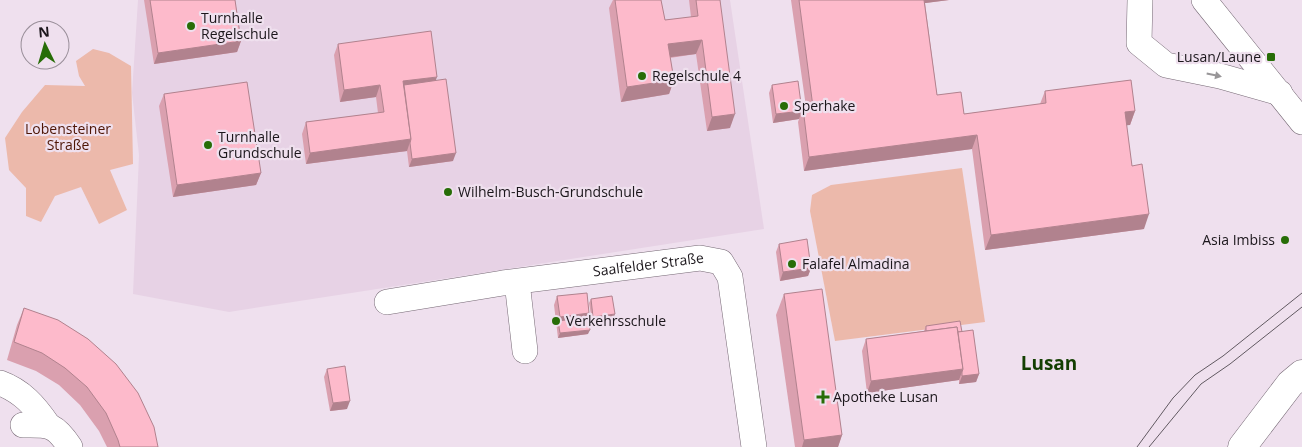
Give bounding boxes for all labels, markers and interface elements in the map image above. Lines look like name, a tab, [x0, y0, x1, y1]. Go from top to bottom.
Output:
place label: Turnhalle Regelschule	[201, 8, 279, 43]
north arrow	[20, 20, 70, 70]
marker: Turnhalle Regelschule	[185, 20, 197, 32]
text: N	[37, 22, 50, 42]
place label: Lusan/Laune	[1177, 47, 1261, 66]
marker: Lusan/Laune	[1265, 51, 1277, 63]
place label: Regelschule 4	[652, 66, 741, 85]
marker: Regelschule 4	[636, 70, 648, 82]
one-way arrow	[1206, 71, 1222, 79]
place label: Sperhake	[794, 96, 856, 115]
marker: Sperhake	[778, 100, 790, 112]
park label: Lobensteiner Straße	[25, 119, 111, 154]
place label: Turnhalle Grundschule	[218, 127, 302, 162]
marker: Turnhalle Grundschule	[202, 139, 214, 151]
place label: Wilhelm-Busch-Grundschule	[458, 182, 643, 201]
marker: Wilhelm-Busch-Grundschule	[442, 186, 454, 198]
place label: Asia Imbiss	[1202, 230, 1275, 249]
marker: Asia Imbiss	[1279, 234, 1291, 246]
street label: Saalfelder Straße	[592, 248, 705, 281]
place label: Falafel Almadina	[802, 254, 910, 273]
marker: Falafel Almadina	[786, 258, 798, 270]
place label: Verkehrsschule	[566, 311, 666, 330]
marker: Verkehrsschule	[550, 315, 562, 327]
district label: Lusan	[1021, 350, 1077, 376]
place label: Apotheke Lusan	[833, 387, 938, 406]
marker: Apotheke Lusan	[817, 391, 829, 403]

